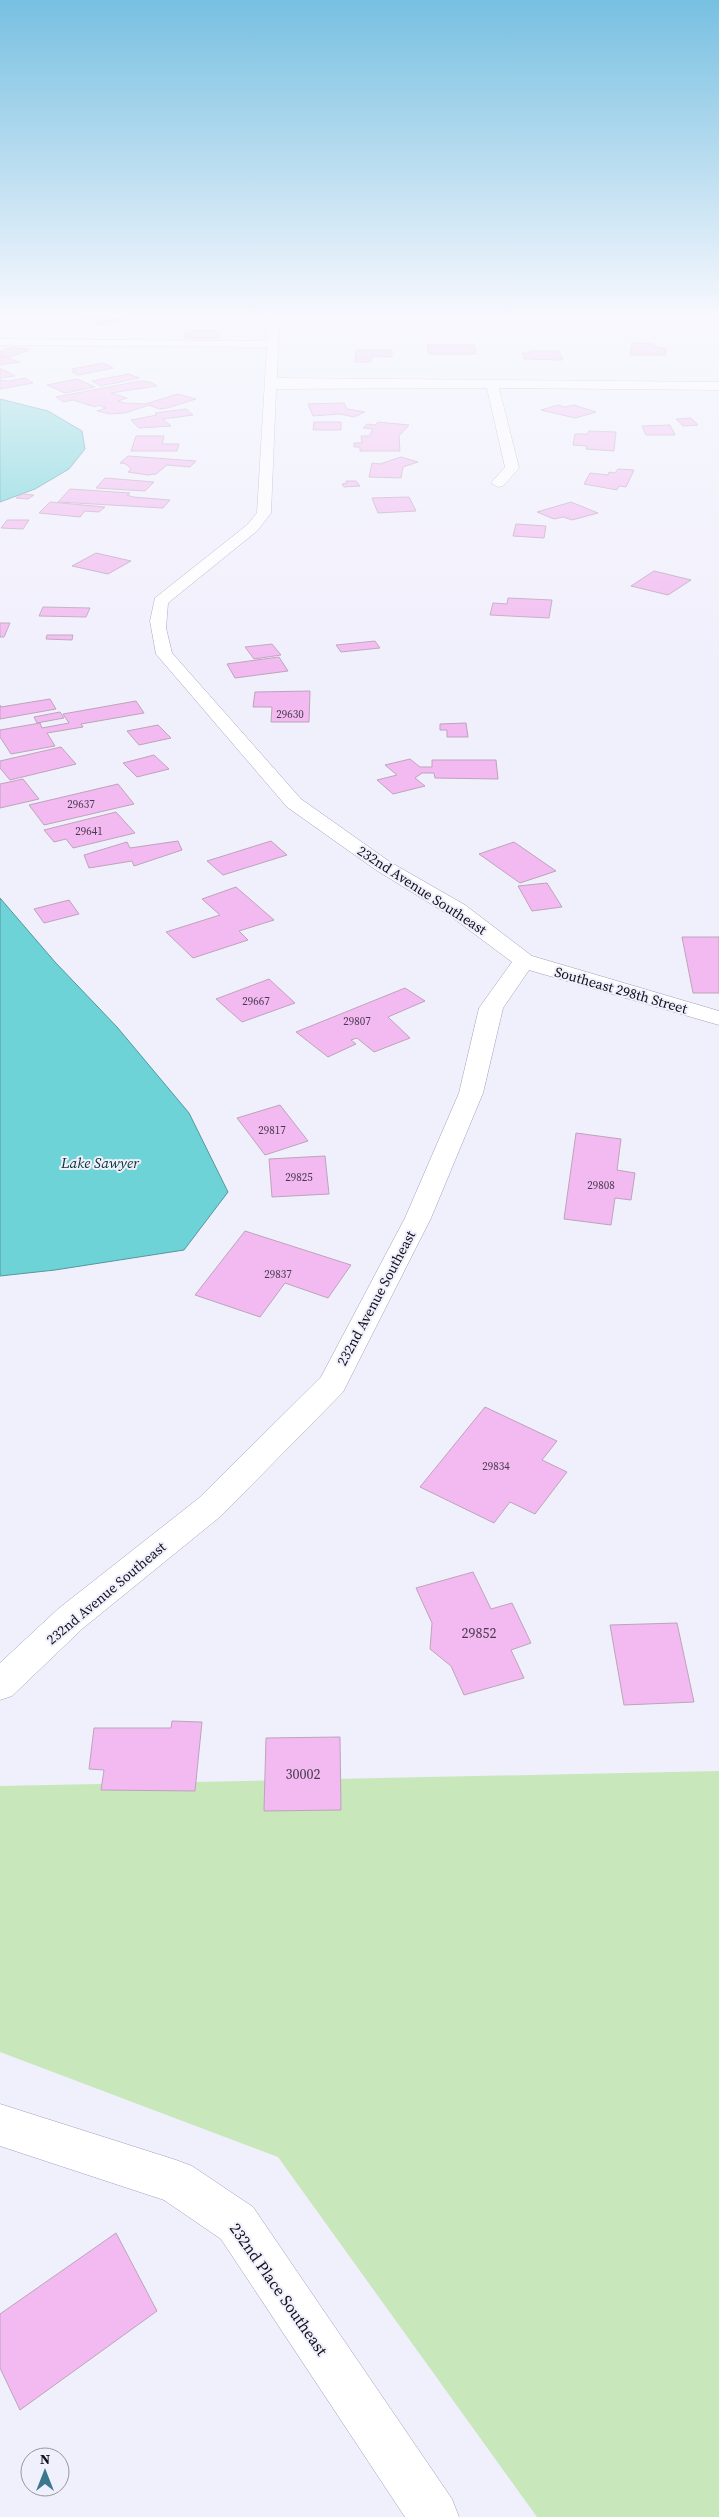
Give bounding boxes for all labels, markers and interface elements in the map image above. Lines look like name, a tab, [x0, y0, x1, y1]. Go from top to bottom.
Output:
house number: 29630	[276, 707, 304, 722]
house number: 29637	[67, 797, 95, 812]
house number: 29641	[75, 824, 103, 839]
street label: 232nd Avenue Southeast	[353, 841, 491, 940]
street label: Southeast 298th Street	[552, 961, 690, 1019]
house number: 29667	[242, 994, 270, 1009]
house number: 29807	[343, 1014, 371, 1029]
house number: 29817	[258, 1123, 286, 1138]
water label: Lake Sawyer	[60, 1152, 140, 1173]
house number: 29825	[285, 1170, 313, 1185]
house number: 29808	[587, 1178, 615, 1193]
street label: 232nd Avenue Southeast	[332, 1226, 420, 1369]
house number: 29837	[264, 1267, 292, 1282]
house number: 29834	[482, 1459, 510, 1474]
street label: 232nd Avenue Southeast	[42, 1537, 170, 1649]
house number: 29852	[462, 1623, 497, 1643]
house number: 30002	[286, 1764, 321, 1784]
street label: 232nd Place Southeast	[225, 2218, 334, 2361]
north arrow	[20, 2447, 70, 2497]
text: N	[40, 2449, 50, 2469]

